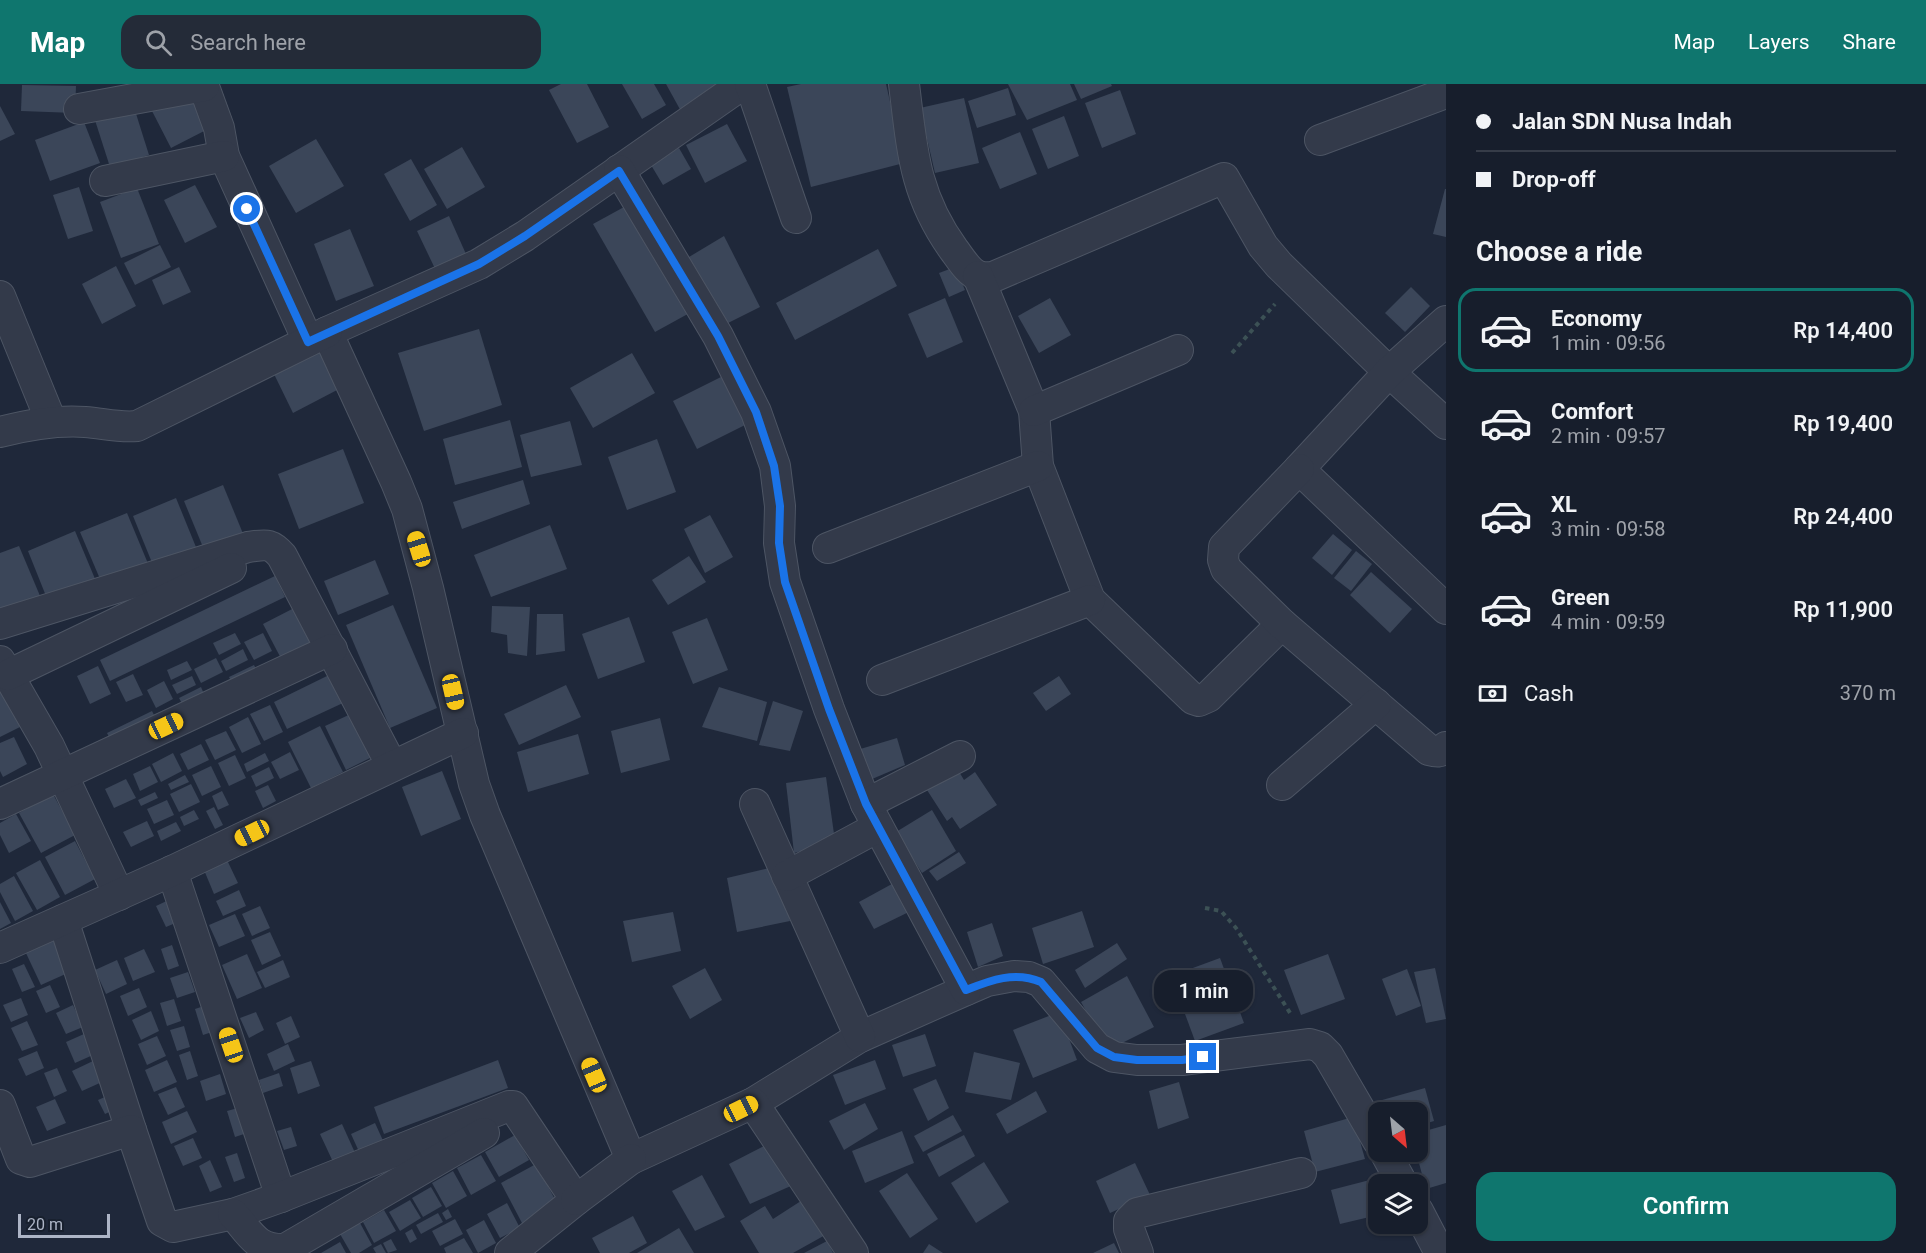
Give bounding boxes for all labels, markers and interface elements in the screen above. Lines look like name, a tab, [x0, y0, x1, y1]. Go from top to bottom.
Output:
search box	[121, 15, 541, 69]
text: Map	[30, 26, 85, 59]
icon: search	[142, 26, 175, 59]
text: Search here	[190, 30, 306, 55]
text: Map	[1673, 30, 1715, 54]
text: Layers	[1748, 30, 1809, 54]
text: Share	[1842, 30, 1896, 54]
text: Jalan SDN Nusa Indah	[1512, 109, 1732, 134]
text: Drop-off	[1512, 167, 1596, 192]
route start	[233, 195, 260, 222]
text: Choose a ride	[1476, 236, 1642, 268]
icon: car	[1479, 303, 1533, 357]
text: Economy	[1551, 306, 1642, 331]
text: Rp 14,400	[1793, 318, 1893, 343]
text: 1 min · 09:56	[1551, 331, 1666, 355]
icon: car	[1479, 396, 1533, 450]
text: Comfort	[1551, 399, 1633, 424]
text: Rp 19,400	[1793, 411, 1893, 436]
text: 2 min · 09:57	[1551, 424, 1666, 448]
icon: car	[1479, 489, 1533, 543]
text: XL	[1551, 492, 1577, 517]
text: Rp 24,400	[1793, 504, 1893, 529]
text: 3 min · 09:58	[1551, 517, 1666, 541]
car	[405, 529, 433, 569]
icon: car	[1479, 582, 1533, 636]
text: Green	[1551, 585, 1610, 610]
text: Rp 11,900	[1793, 597, 1893, 622]
text: 4 min · 09:59	[1551, 610, 1666, 634]
car	[440, 672, 466, 712]
icon: cash	[1476, 677, 1509, 710]
text: Cash	[1524, 681, 1574, 706]
text: 370 m	[1840, 681, 1896, 705]
car	[146, 710, 186, 742]
car	[232, 817, 272, 849]
callout: 1 min	[1154, 970, 1252, 1012]
text: 1 min	[1178, 979, 1229, 1003]
car	[217, 1025, 245, 1065]
route end	[1189, 1043, 1216, 1070]
car	[579, 1055, 609, 1095]
car	[721, 1093, 761, 1125]
north arrow	[1368, 1102, 1428, 1162]
map controls	[1368, 1102, 1428, 1234]
button: Confirm	[1476, 1172, 1896, 1241]
button: layers	[1368, 1174, 1428, 1234]
scale bar	[18, 1211, 110, 1238]
text: 20 m	[27, 1215, 63, 1234]

